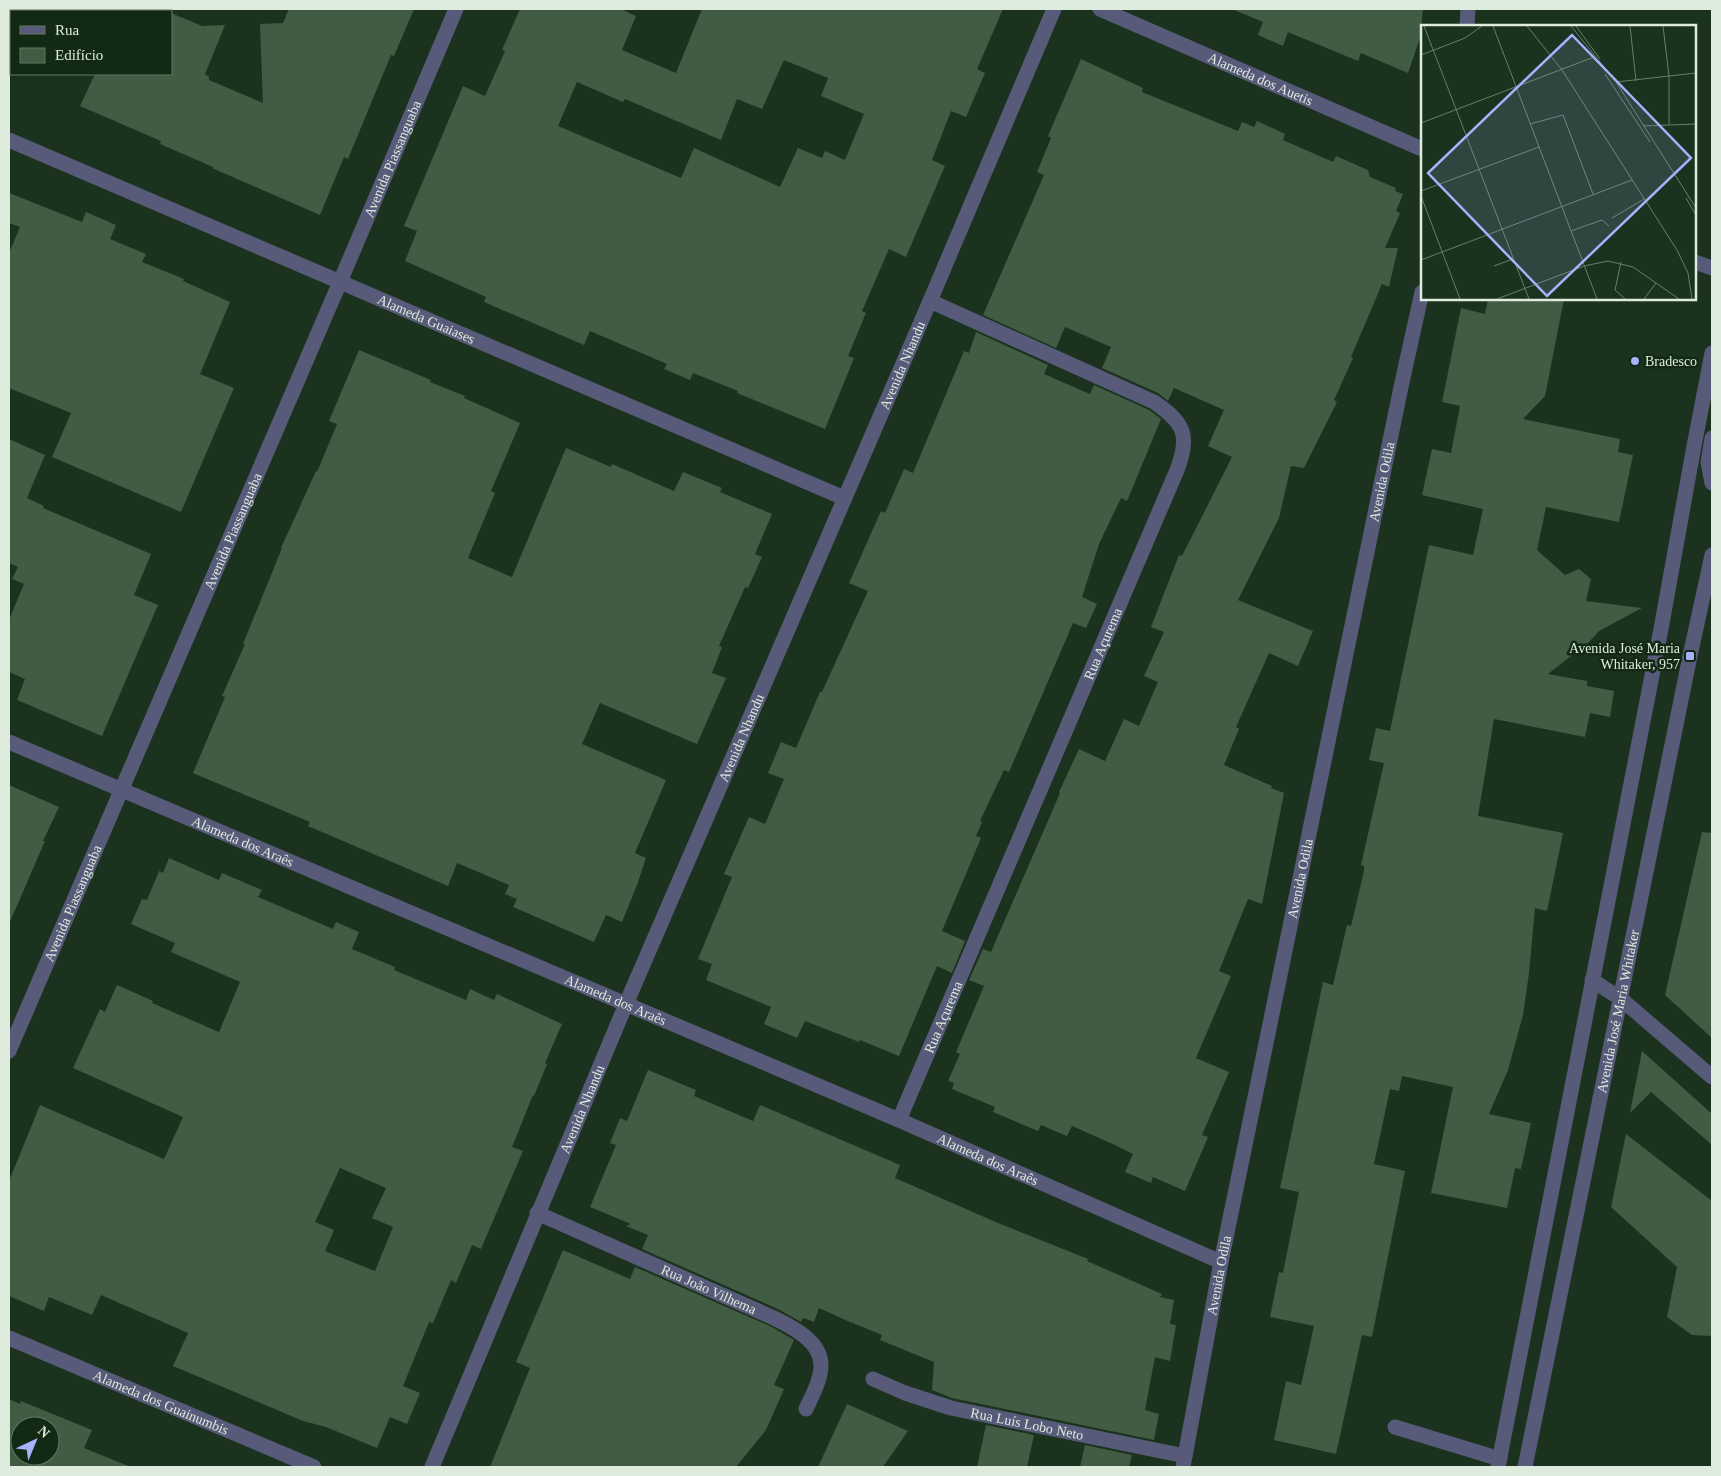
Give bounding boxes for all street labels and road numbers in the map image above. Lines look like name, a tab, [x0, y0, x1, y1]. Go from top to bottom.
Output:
street label: Alameda dos Auetis	[1206, 50, 1315, 109]
street label: Avenida Piassanguaba	[361, 98, 425, 220]
street label: Alameda Guaiases	[375, 292, 477, 347]
street label: Avenida Nhandu	[877, 319, 928, 412]
street label: Avenida Odila	[1366, 440, 1398, 523]
street label: Avenida Piassanguaba	[202, 470, 265, 592]
street label: Rua Açurema	[1081, 605, 1125, 682]
street label: Avenida Nhandu	[716, 692, 767, 784]
street label: Alameda dos Araês	[190, 814, 296, 870]
street label: Avenida Odila	[1285, 837, 1316, 920]
street label: Avenida Piassanguaba	[41, 842, 105, 964]
street label: Avenida José Maria Whitaker	[1594, 928, 1642, 1094]
street label: Alameda dos Araês	[562, 972, 668, 1028]
street label: Rua Açurema	[922, 978, 966, 1055]
street label: Avenida Nhandu	[557, 1063, 608, 1156]
street label: Alameda dos Araês	[935, 1131, 1040, 1188]
street label: Avenida Odila	[1204, 1233, 1234, 1317]
street label: Rua João Vilhema	[659, 1262, 759, 1318]
street label: Alameda dos Guainumbis	[91, 1367, 231, 1438]
street label: Rua Luís Lobo Neto	[969, 1405, 1085, 1443]

